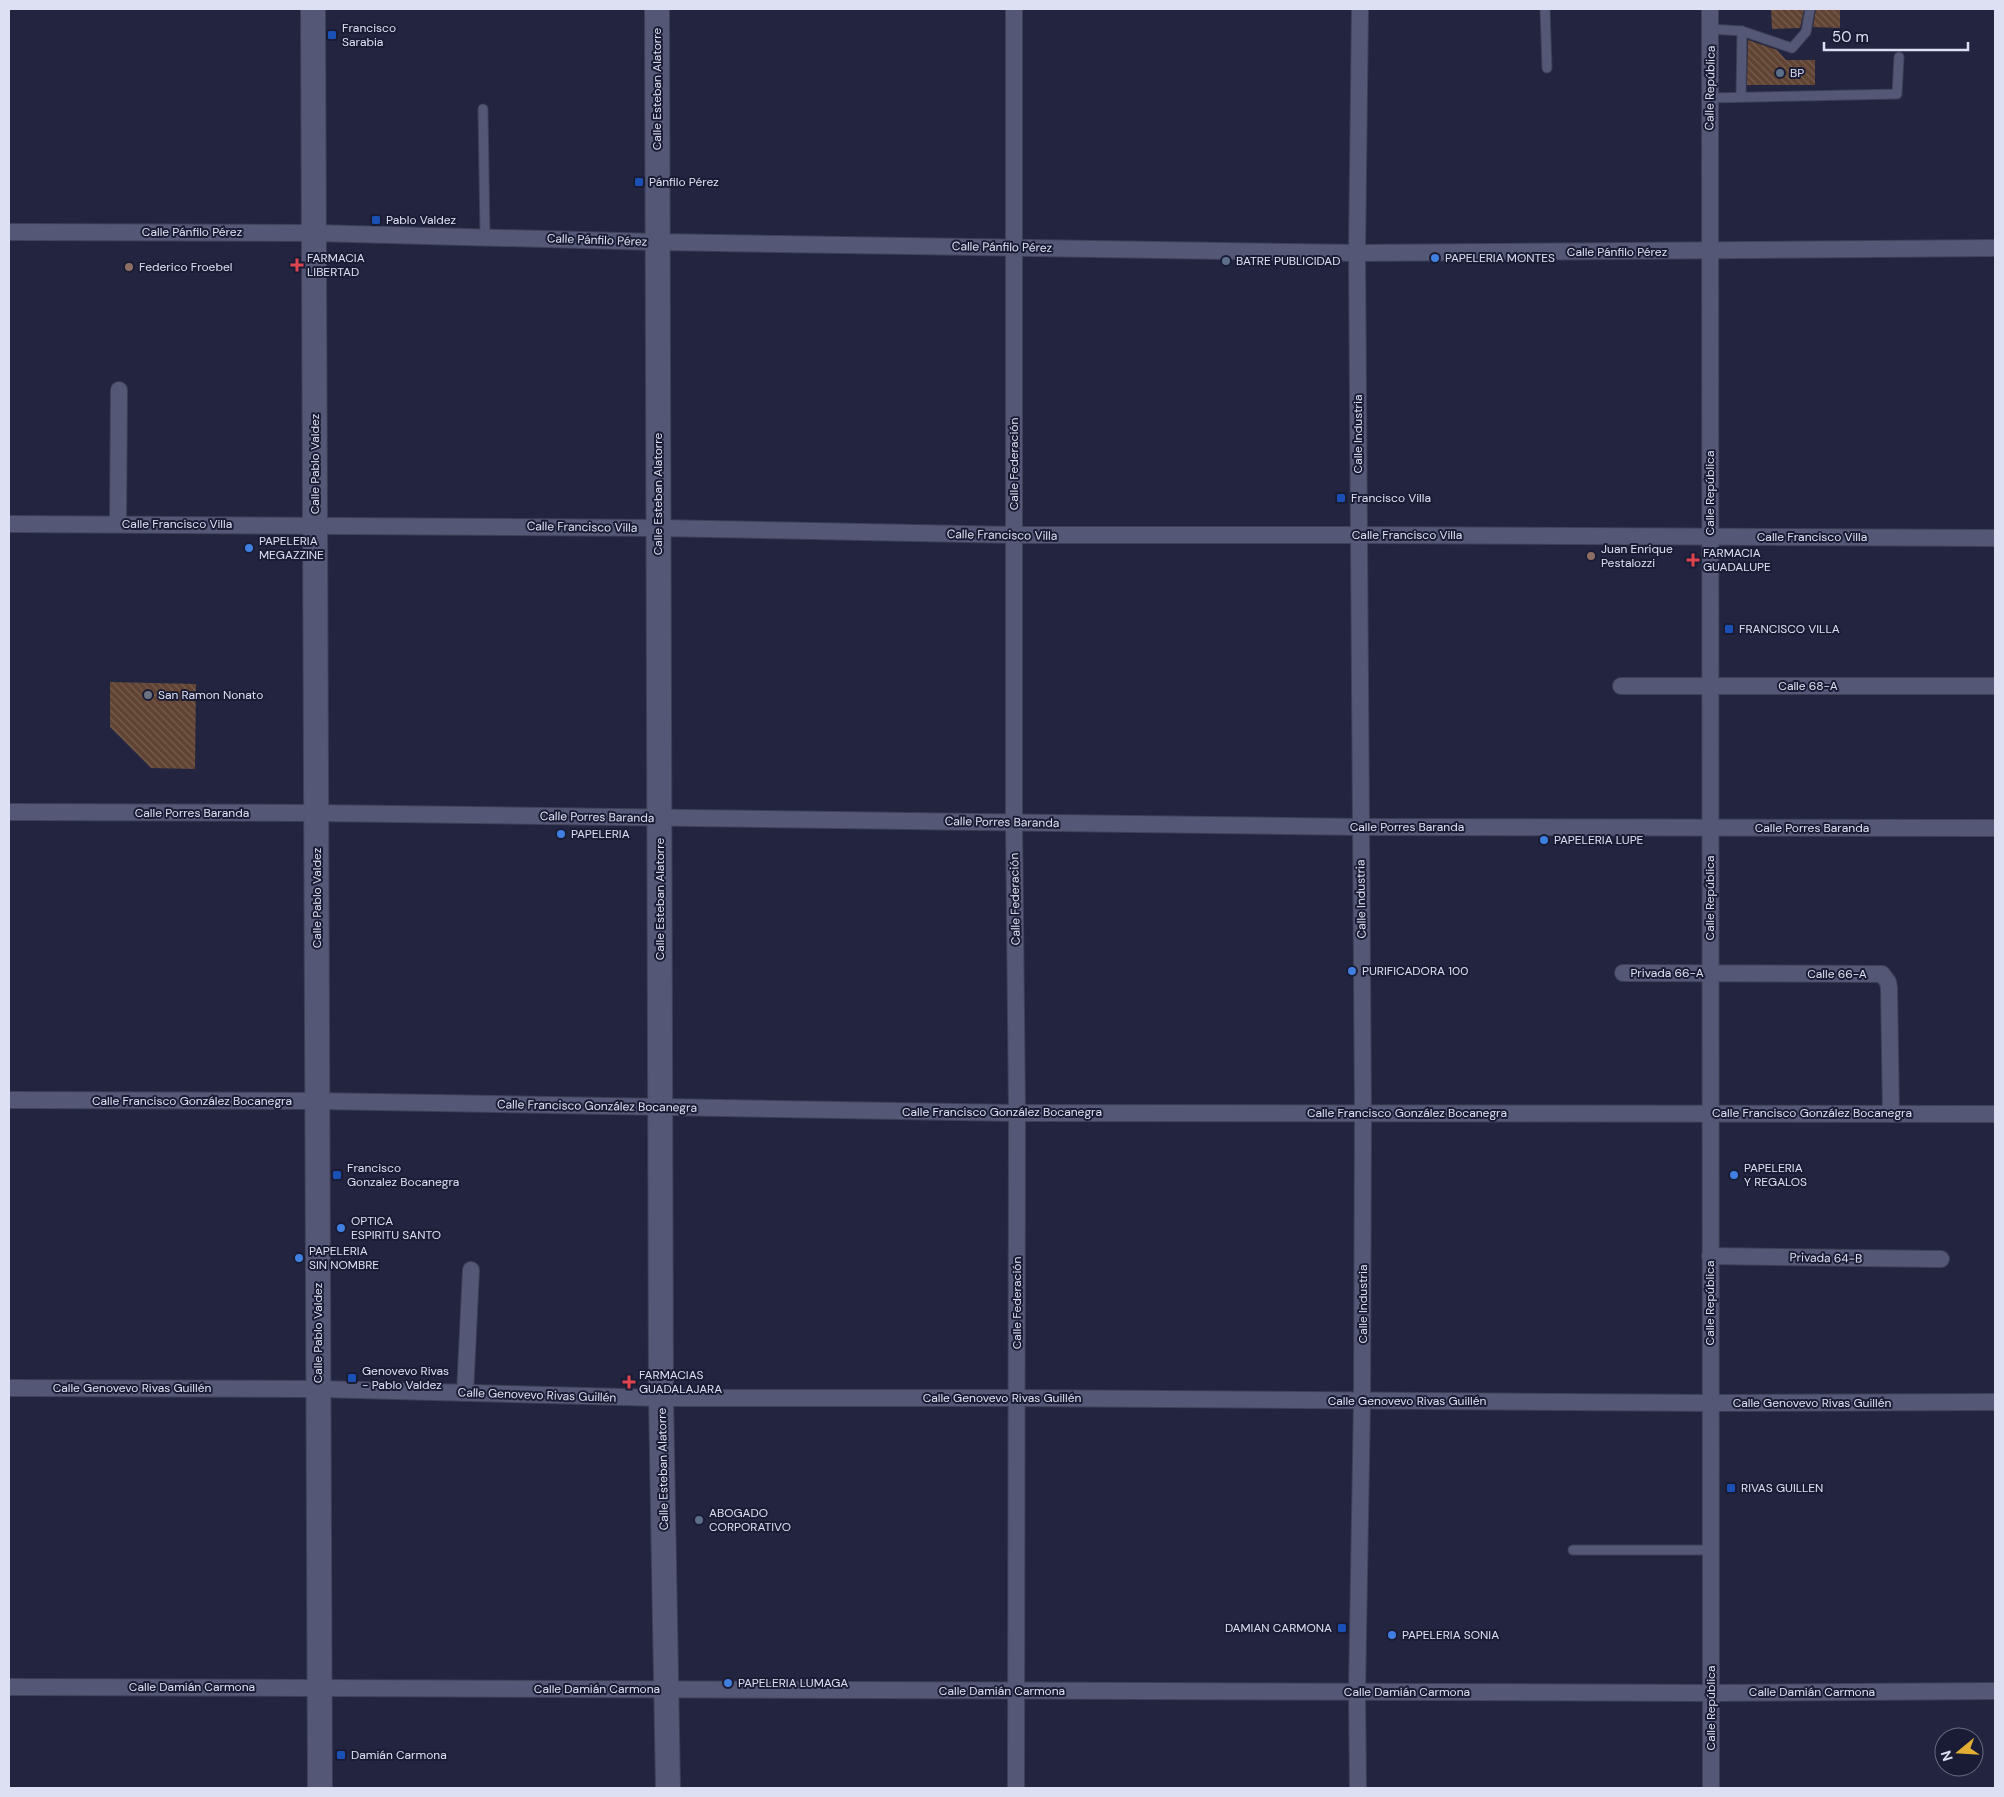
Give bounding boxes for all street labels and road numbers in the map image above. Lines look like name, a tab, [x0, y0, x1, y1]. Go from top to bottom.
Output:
street label: Calle Esteban Alatorre	[649, 28, 665, 150]
street label: Calle República	[1701, 45, 1719, 131]
street label: Calle Pánfilo Pérez	[142, 224, 242, 240]
street label: Calle Pánfilo Pérez	[547, 230, 647, 250]
street label: Calle Pánfilo Pérez	[952, 238, 1052, 256]
street label: Calle Pánfilo Pérez	[1567, 244, 1667, 260]
street label: Calle Industria	[1350, 395, 1366, 473]
street label: Calle Pablo Valdez	[307, 414, 323, 514]
street label: Calle Federación	[1006, 418, 1022, 510]
street label: Calle Esteban Alatorre	[650, 433, 666, 555]
street label: Calle República	[1702, 451, 1718, 535]
street label: Calle Francisco Villa	[122, 516, 232, 532]
street label: Calle Francisco Villa	[527, 518, 637, 536]
street label: Calle Francisco Villa	[947, 526, 1057, 544]
street label: Calle Francisco Villa	[1352, 527, 1462, 543]
street label: Calle Francisco Villa	[1757, 529, 1867, 545]
street label: Calle 68-A	[1778, 678, 1838, 694]
street label: Calle Porres Baranda	[135, 805, 249, 821]
street label: Calle Porres Baranda	[540, 808, 654, 826]
street label: Calle Porres Baranda	[945, 813, 1059, 831]
street label: Calle Porres Baranda	[1350, 819, 1464, 835]
street label: Calle Porres Baranda	[1755, 820, 1869, 836]
street label: Calle Esteban Alatorre	[652, 838, 668, 960]
street label: Calle Pablo Valdez	[309, 848, 325, 948]
street label: Calle Federación	[1006, 852, 1024, 945]
street label: Calle República	[1702, 856, 1718, 940]
street label: Calle Industria	[1352, 859, 1370, 939]
street label: Privada 66-A	[1630, 965, 1704, 981]
street label: Calle 66-A	[1807, 966, 1867, 982]
street label: Calle Francisco González Bocanegra	[92, 1093, 292, 1109]
street label: Calle Francisco González Bocanegra	[497, 1096, 697, 1116]
street label: Calle Francisco González Bocanegra	[902, 1104, 1102, 1120]
street label: Calle Francisco González Bocanegra	[1307, 1105, 1507, 1121]
street label: Calle Francisco González Bocanegra	[1712, 1105, 1912, 1121]
street label: Privada 64-B	[1790, 1249, 1862, 1267]
street label: Calle Federación	[1009, 1257, 1025, 1349]
street label: Calle República	[1702, 1261, 1718, 1345]
street label: Calle Industria	[1355, 1265, 1371, 1343]
street label: Calle Pablo Valdez	[310, 1283, 326, 1383]
street label: Calle Genovevo Rivas Guillén	[53, 1380, 211, 1396]
street label: Calle Genovevo Rivas Guillén	[457, 1384, 617, 1406]
street label: Calle Genovevo Rivas Guillén	[923, 1390, 1081, 1406]
street label: Calle Genovevo Rivas Guillén	[1328, 1393, 1486, 1409]
street label: Calle Genovevo Rivas Guillén	[1733, 1395, 1891, 1411]
street label: Calle Esteban Alatorre	[654, 1407, 672, 1530]
street label: Calle República	[1703, 1666, 1719, 1750]
street label: Calle Damián Carmona	[129, 1679, 255, 1695]
street label: Calle Damián Carmona	[534, 1681, 660, 1697]
street label: Calle Damián Carmona	[939, 1683, 1065, 1699]
street label: Calle Damián Carmona	[1344, 1684, 1470, 1700]
street label: Calle Damián Carmona	[1749, 1684, 1875, 1700]

